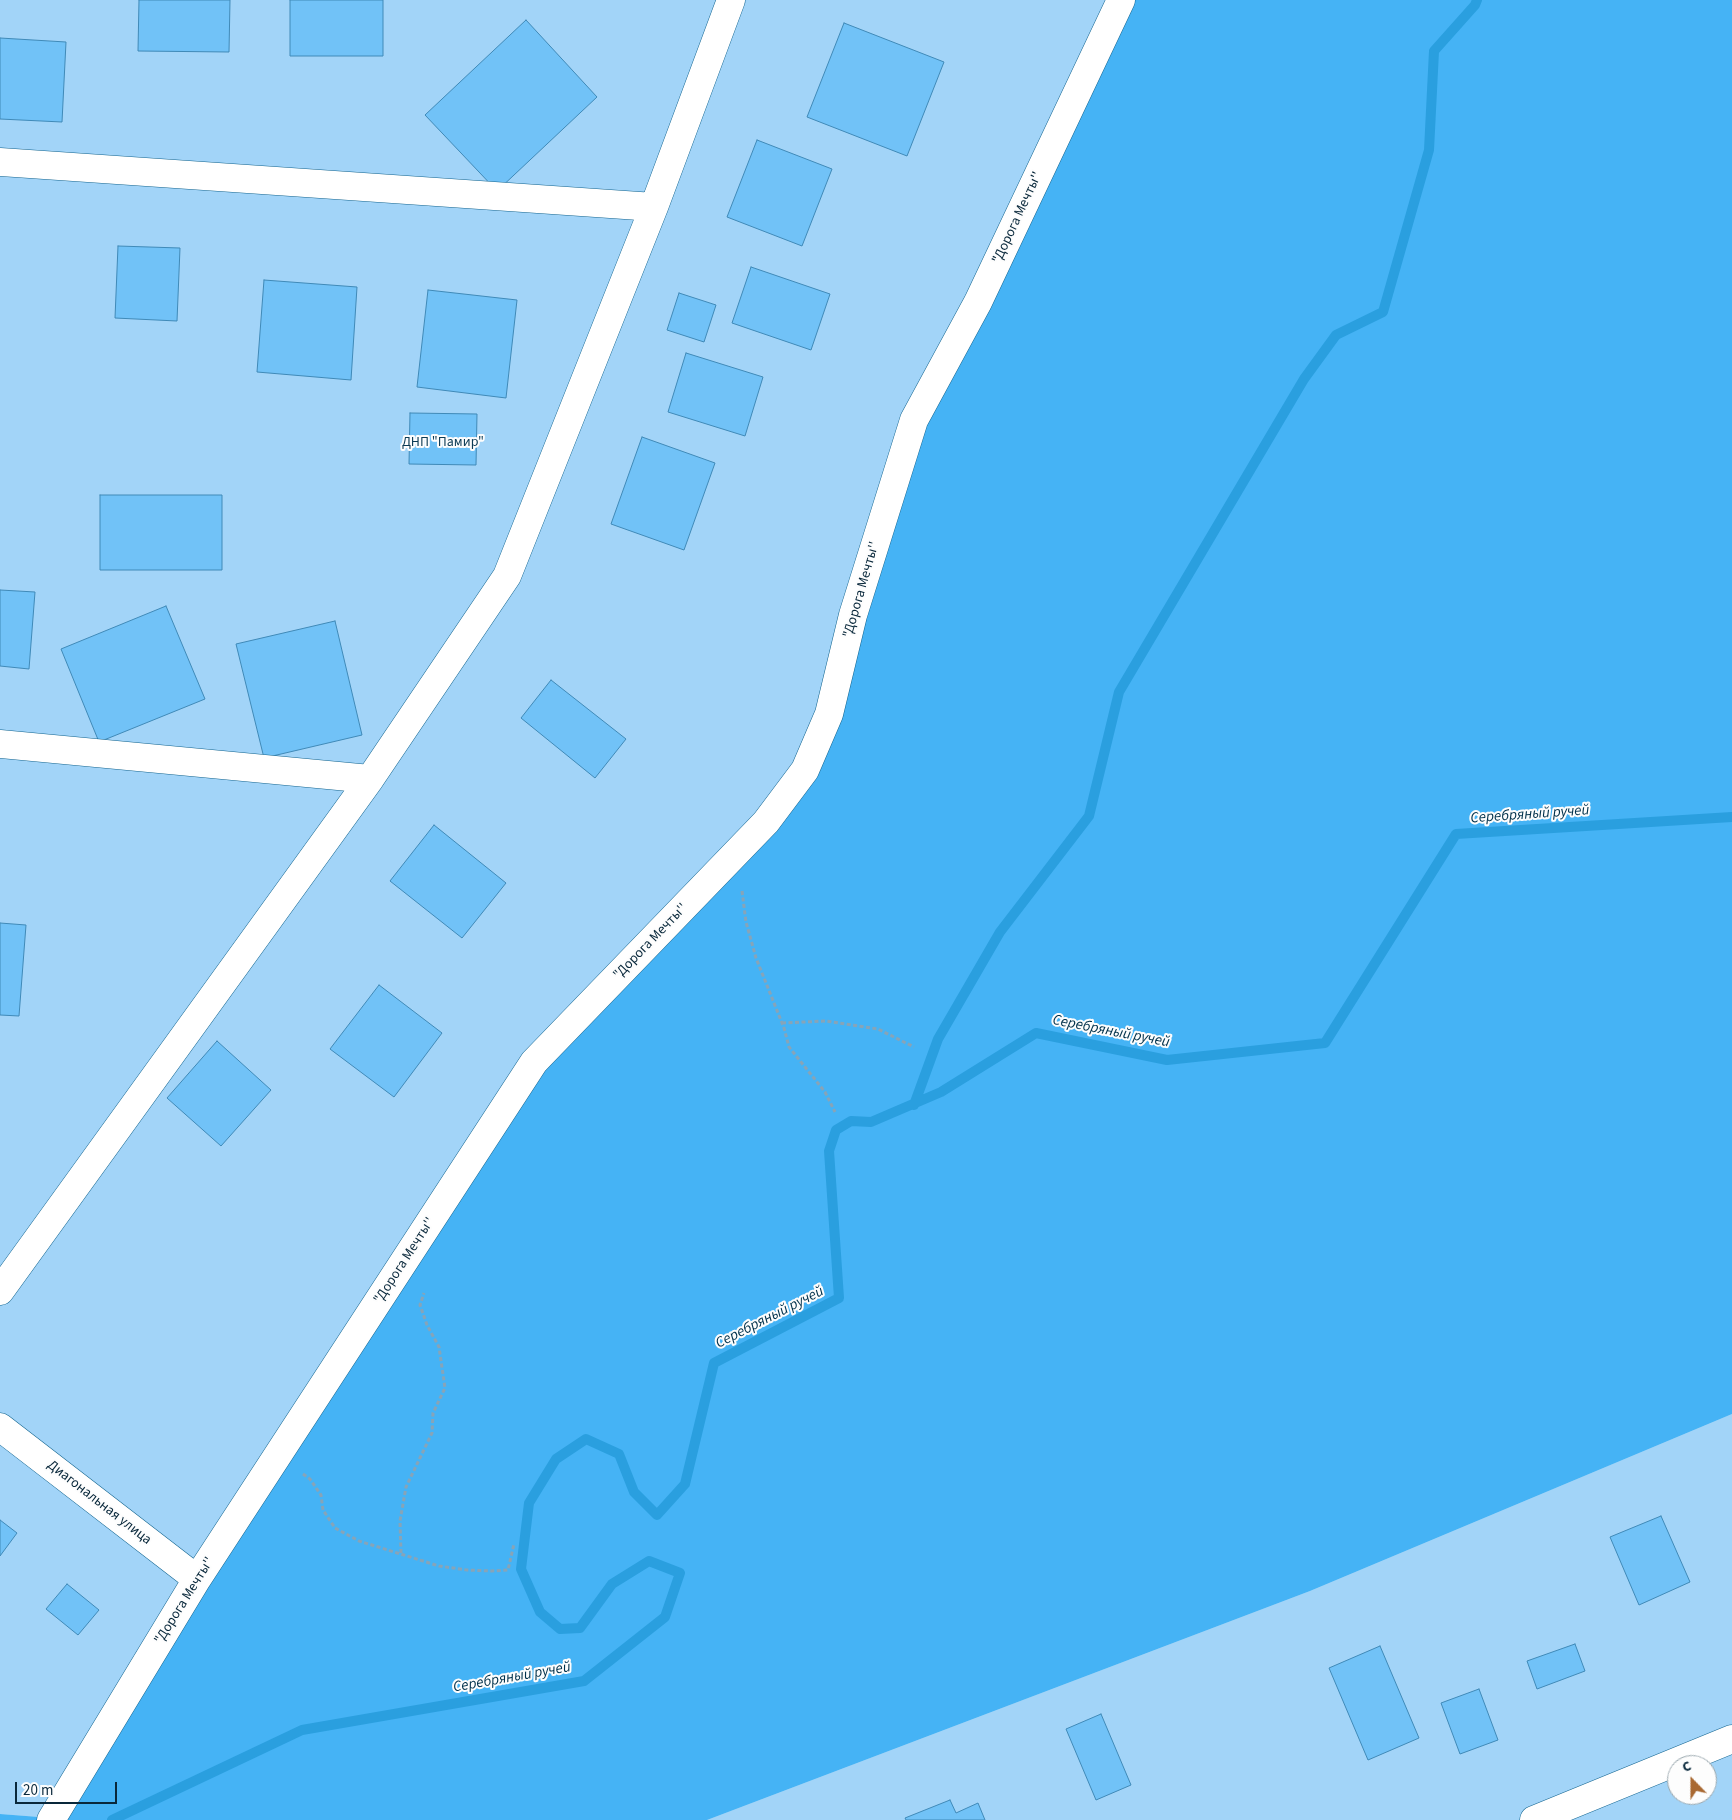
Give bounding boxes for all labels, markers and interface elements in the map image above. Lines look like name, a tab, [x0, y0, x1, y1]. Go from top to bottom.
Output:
street label: "Дорога Мечты''	[989, 170, 1047, 266]
park label: ДНП "Памир"	[402, 435, 484, 451]
street label: "Дорога Мечты''	[840, 540, 884, 640]
water label: Серебряный ручей	[1470, 802, 1590, 828]
street label: "Дорога Мечты''	[611, 901, 691, 983]
water label: Серебряный ручей	[1051, 1012, 1171, 1052]
street label: "Дорога Мечты''	[371, 1215, 439, 1307]
water label: Серебряный ручей	[713, 1283, 827, 1353]
street label: Диагональная улица	[44, 1457, 154, 1549]
street label: "Дорога Мечты''	[152, 1555, 218, 1647]
water label: Серебряный ручей	[452, 1659, 572, 1697]
north arrow	[1667, 1755, 1717, 1805]
text: С	[1679, 1756, 1694, 1778]
scale bar	[18, 1772, 120, 1804]
text: 20 m	[23, 1780, 53, 1801]

